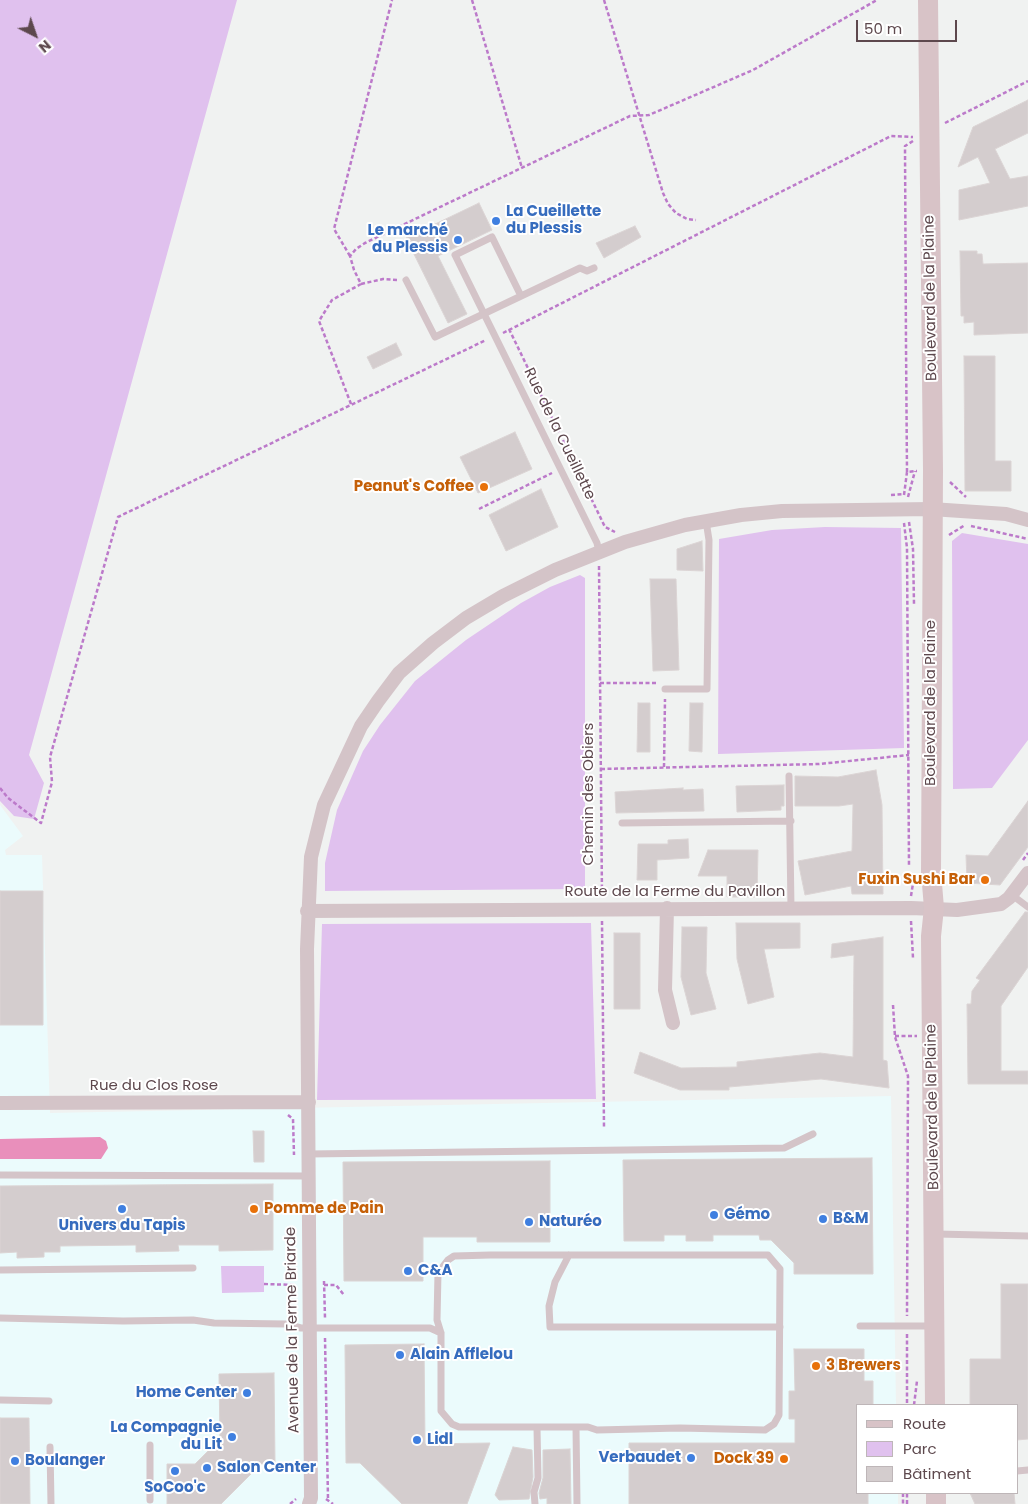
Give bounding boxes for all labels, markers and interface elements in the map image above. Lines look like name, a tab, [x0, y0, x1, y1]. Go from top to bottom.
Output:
north arrow	[10, 10, 60, 60]
scale bar	[858, 10, 959, 42]
text: 50 m	[864, 18, 902, 39]
text: N	[34, 35, 55, 57]
place label: La Cueillette du Plessis	[506, 203, 601, 238]
marker: La Cueillette du Plessis	[490, 215, 502, 227]
street label: Boulevard de la Plaine	[921, 215, 941, 381]
place label: Le marché du Plessis	[368, 222, 448, 257]
marker: Le marché du Plessis	[452, 234, 464, 246]
street label: Rue de la Cueillette	[519, 365, 599, 503]
place label: Peanut's Coffee	[354, 478, 474, 496]
marker: Peanut's Coffee	[478, 481, 490, 493]
street label: Boulevard de la Plaine	[922, 620, 940, 786]
street label: Chemin des Obiers	[580, 723, 598, 865]
place label: Fuxin Sushi Bar	[858, 871, 975, 889]
marker: Fuxin Sushi Bar	[979, 874, 991, 886]
street label: Route de la Ferme du Pavillon	[565, 883, 785, 901]
street label: Boulevard de la Plaine	[923, 1024, 943, 1190]
street label: Rue du Clos Rose	[90, 1077, 218, 1095]
place label: Pomme de Pain	[264, 1200, 384, 1218]
marker: Univers du Tapis	[116, 1203, 128, 1215]
marker: Pomme de Pain	[248, 1203, 260, 1215]
place label: Gémo	[724, 1206, 770, 1224]
marker: Gémo	[708, 1209, 720, 1221]
place label: B&M	[833, 1210, 869, 1228]
place label: Naturéo	[539, 1213, 602, 1231]
marker: B&M	[817, 1213, 829, 1225]
marker: Naturéo	[523, 1216, 535, 1228]
place label: Univers du Tapis	[58, 1217, 186, 1235]
street label: Avenue de la Ferme Briarde	[282, 1227, 304, 1433]
place label: C&A	[418, 1262, 452, 1280]
marker: C&A	[402, 1265, 414, 1277]
place label: Alain Afflelou	[410, 1346, 513, 1364]
marker: Alain Afflelou	[394, 1349, 406, 1361]
place label: 3 Brewers	[826, 1357, 901, 1375]
marker: 3 Brewers	[810, 1360, 822, 1372]
place label: Home Center	[136, 1384, 237, 1402]
marker: Home Center	[241, 1387, 253, 1399]
legend	[856, 1404, 1018, 1494]
text: Route	[903, 1413, 946, 1434]
place label: La Compagnie du Lit	[110, 1419, 222, 1454]
marker: La Compagnie du Lit	[226, 1431, 238, 1443]
place label: Lidl	[427, 1431, 453, 1449]
marker: Lidl	[411, 1434, 423, 1446]
text: Parc	[903, 1438, 937, 1459]
place label: Verbaudet	[598, 1449, 681, 1467]
place label: Dock 39	[714, 1450, 774, 1468]
place label: Boulanger	[25, 1452, 105, 1470]
marker: Verbaudet	[685, 1452, 697, 1464]
marker: Dock 39	[778, 1453, 790, 1465]
marker: Boulanger	[9, 1455, 21, 1467]
place label: Salon Center	[217, 1459, 316, 1477]
marker: Salon Center	[201, 1462, 213, 1474]
text: Bâtiment	[903, 1463, 971, 1484]
marker: SoCoo'c	[169, 1465, 181, 1477]
place label: SoCoo'c	[144, 1479, 206, 1497]

